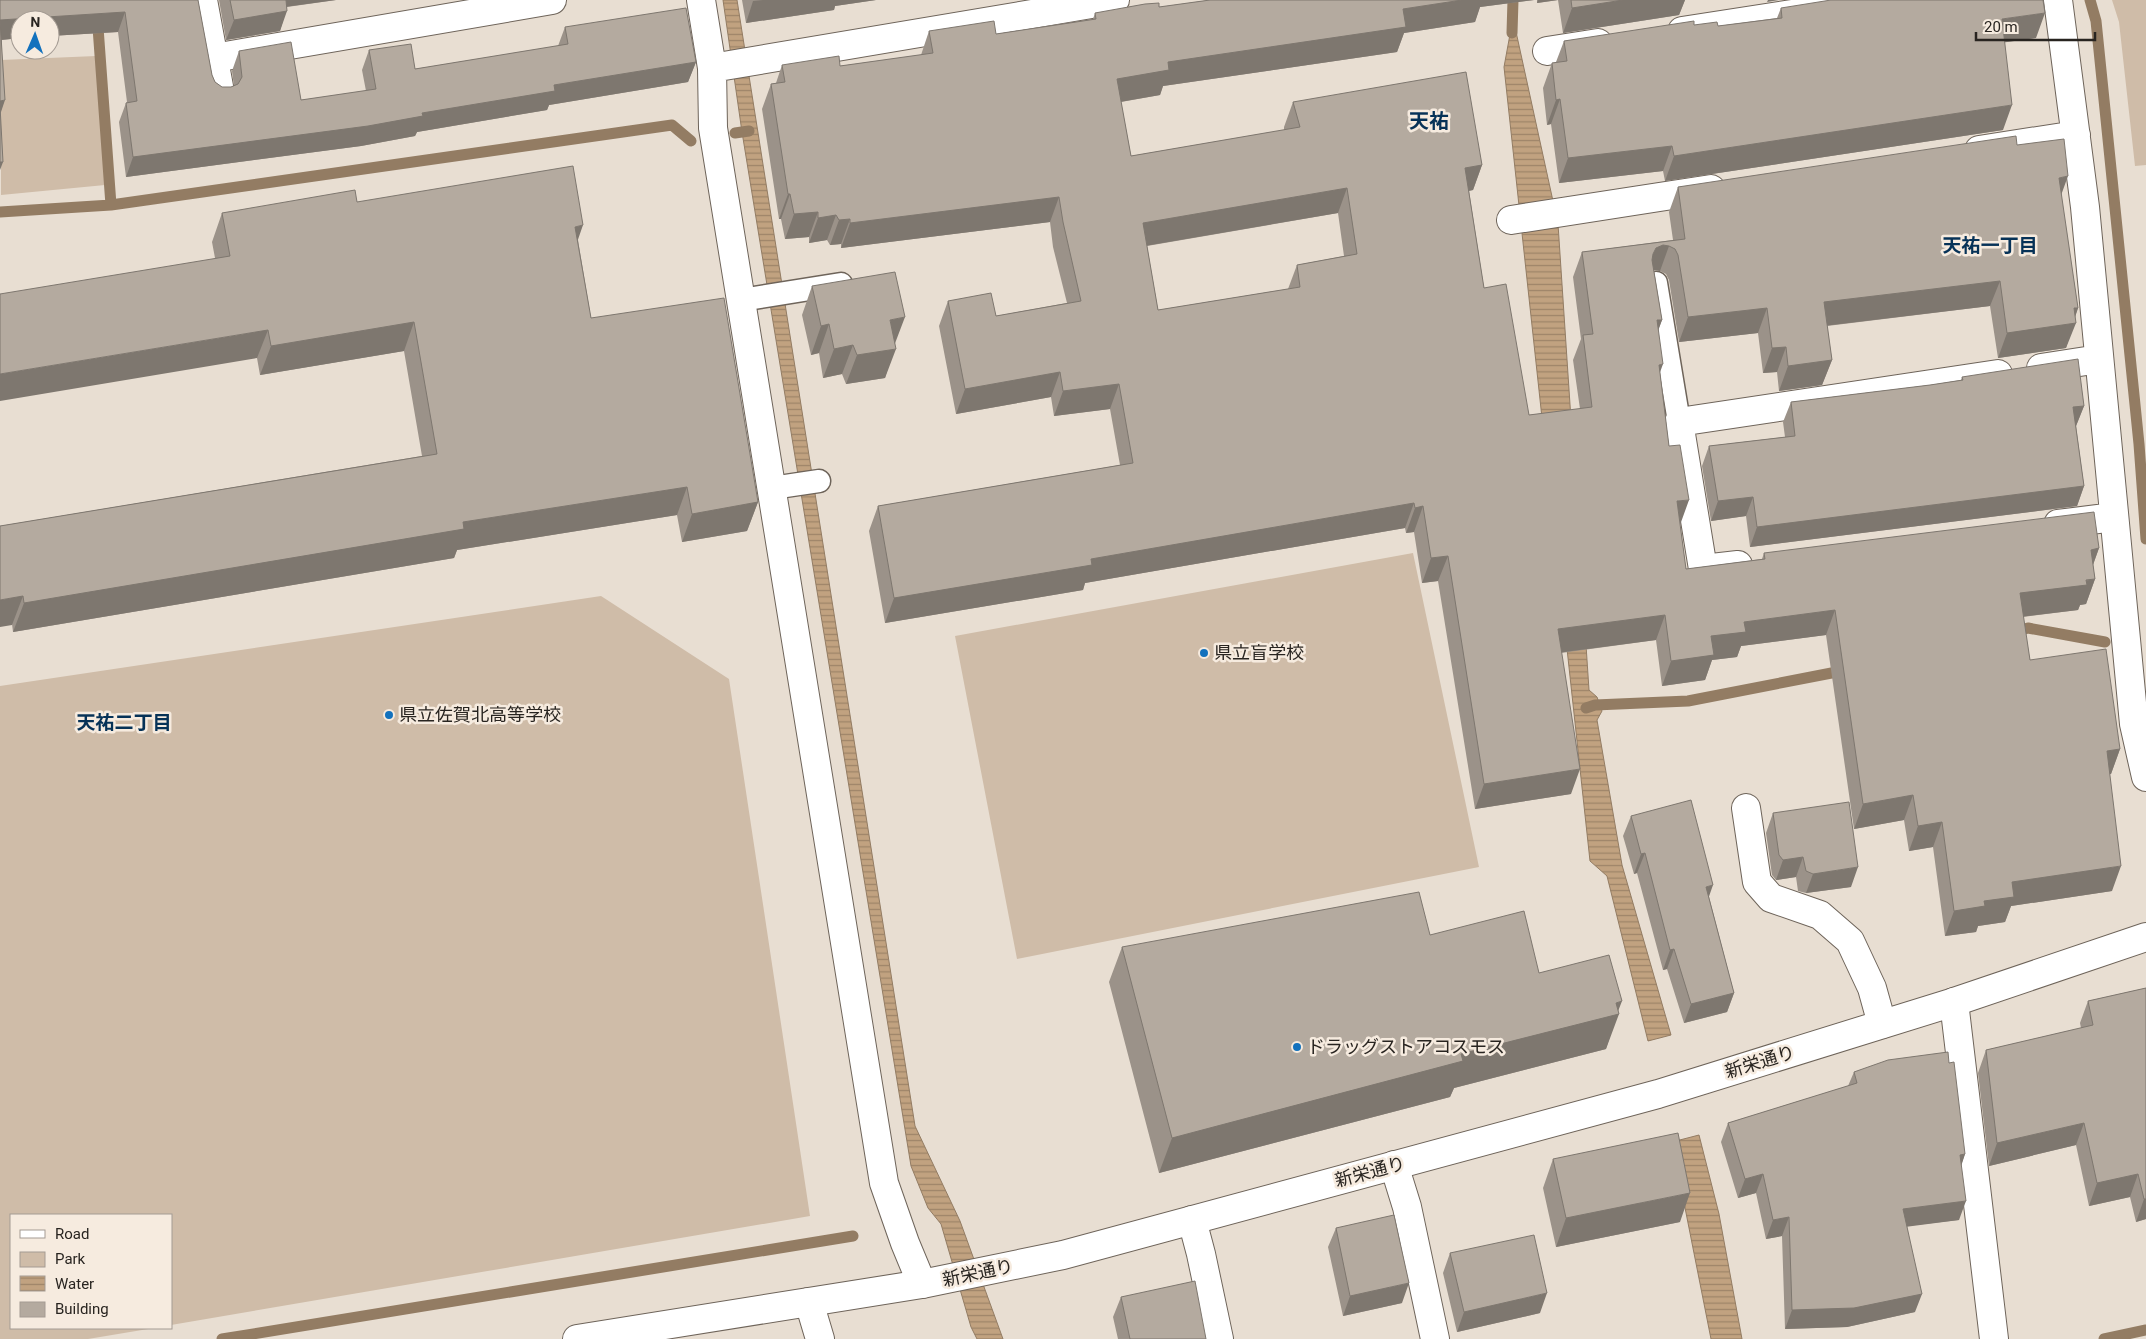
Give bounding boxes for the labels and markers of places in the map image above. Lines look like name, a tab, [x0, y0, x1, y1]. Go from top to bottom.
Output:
place label: 県立盲学校	[1214, 642, 1304, 663]
marker: 県立盲学校	[1198, 647, 1210, 659]
place label: 県立佐賀北高等学校	[399, 704, 561, 725]
marker: 県立佐賀北高等学校	[383, 709, 395, 721]
place label: ドラッグストアコスモス	[1307, 1036, 1505, 1057]
marker: ドラッグストアコスモス	[1291, 1041, 1303, 1053]

